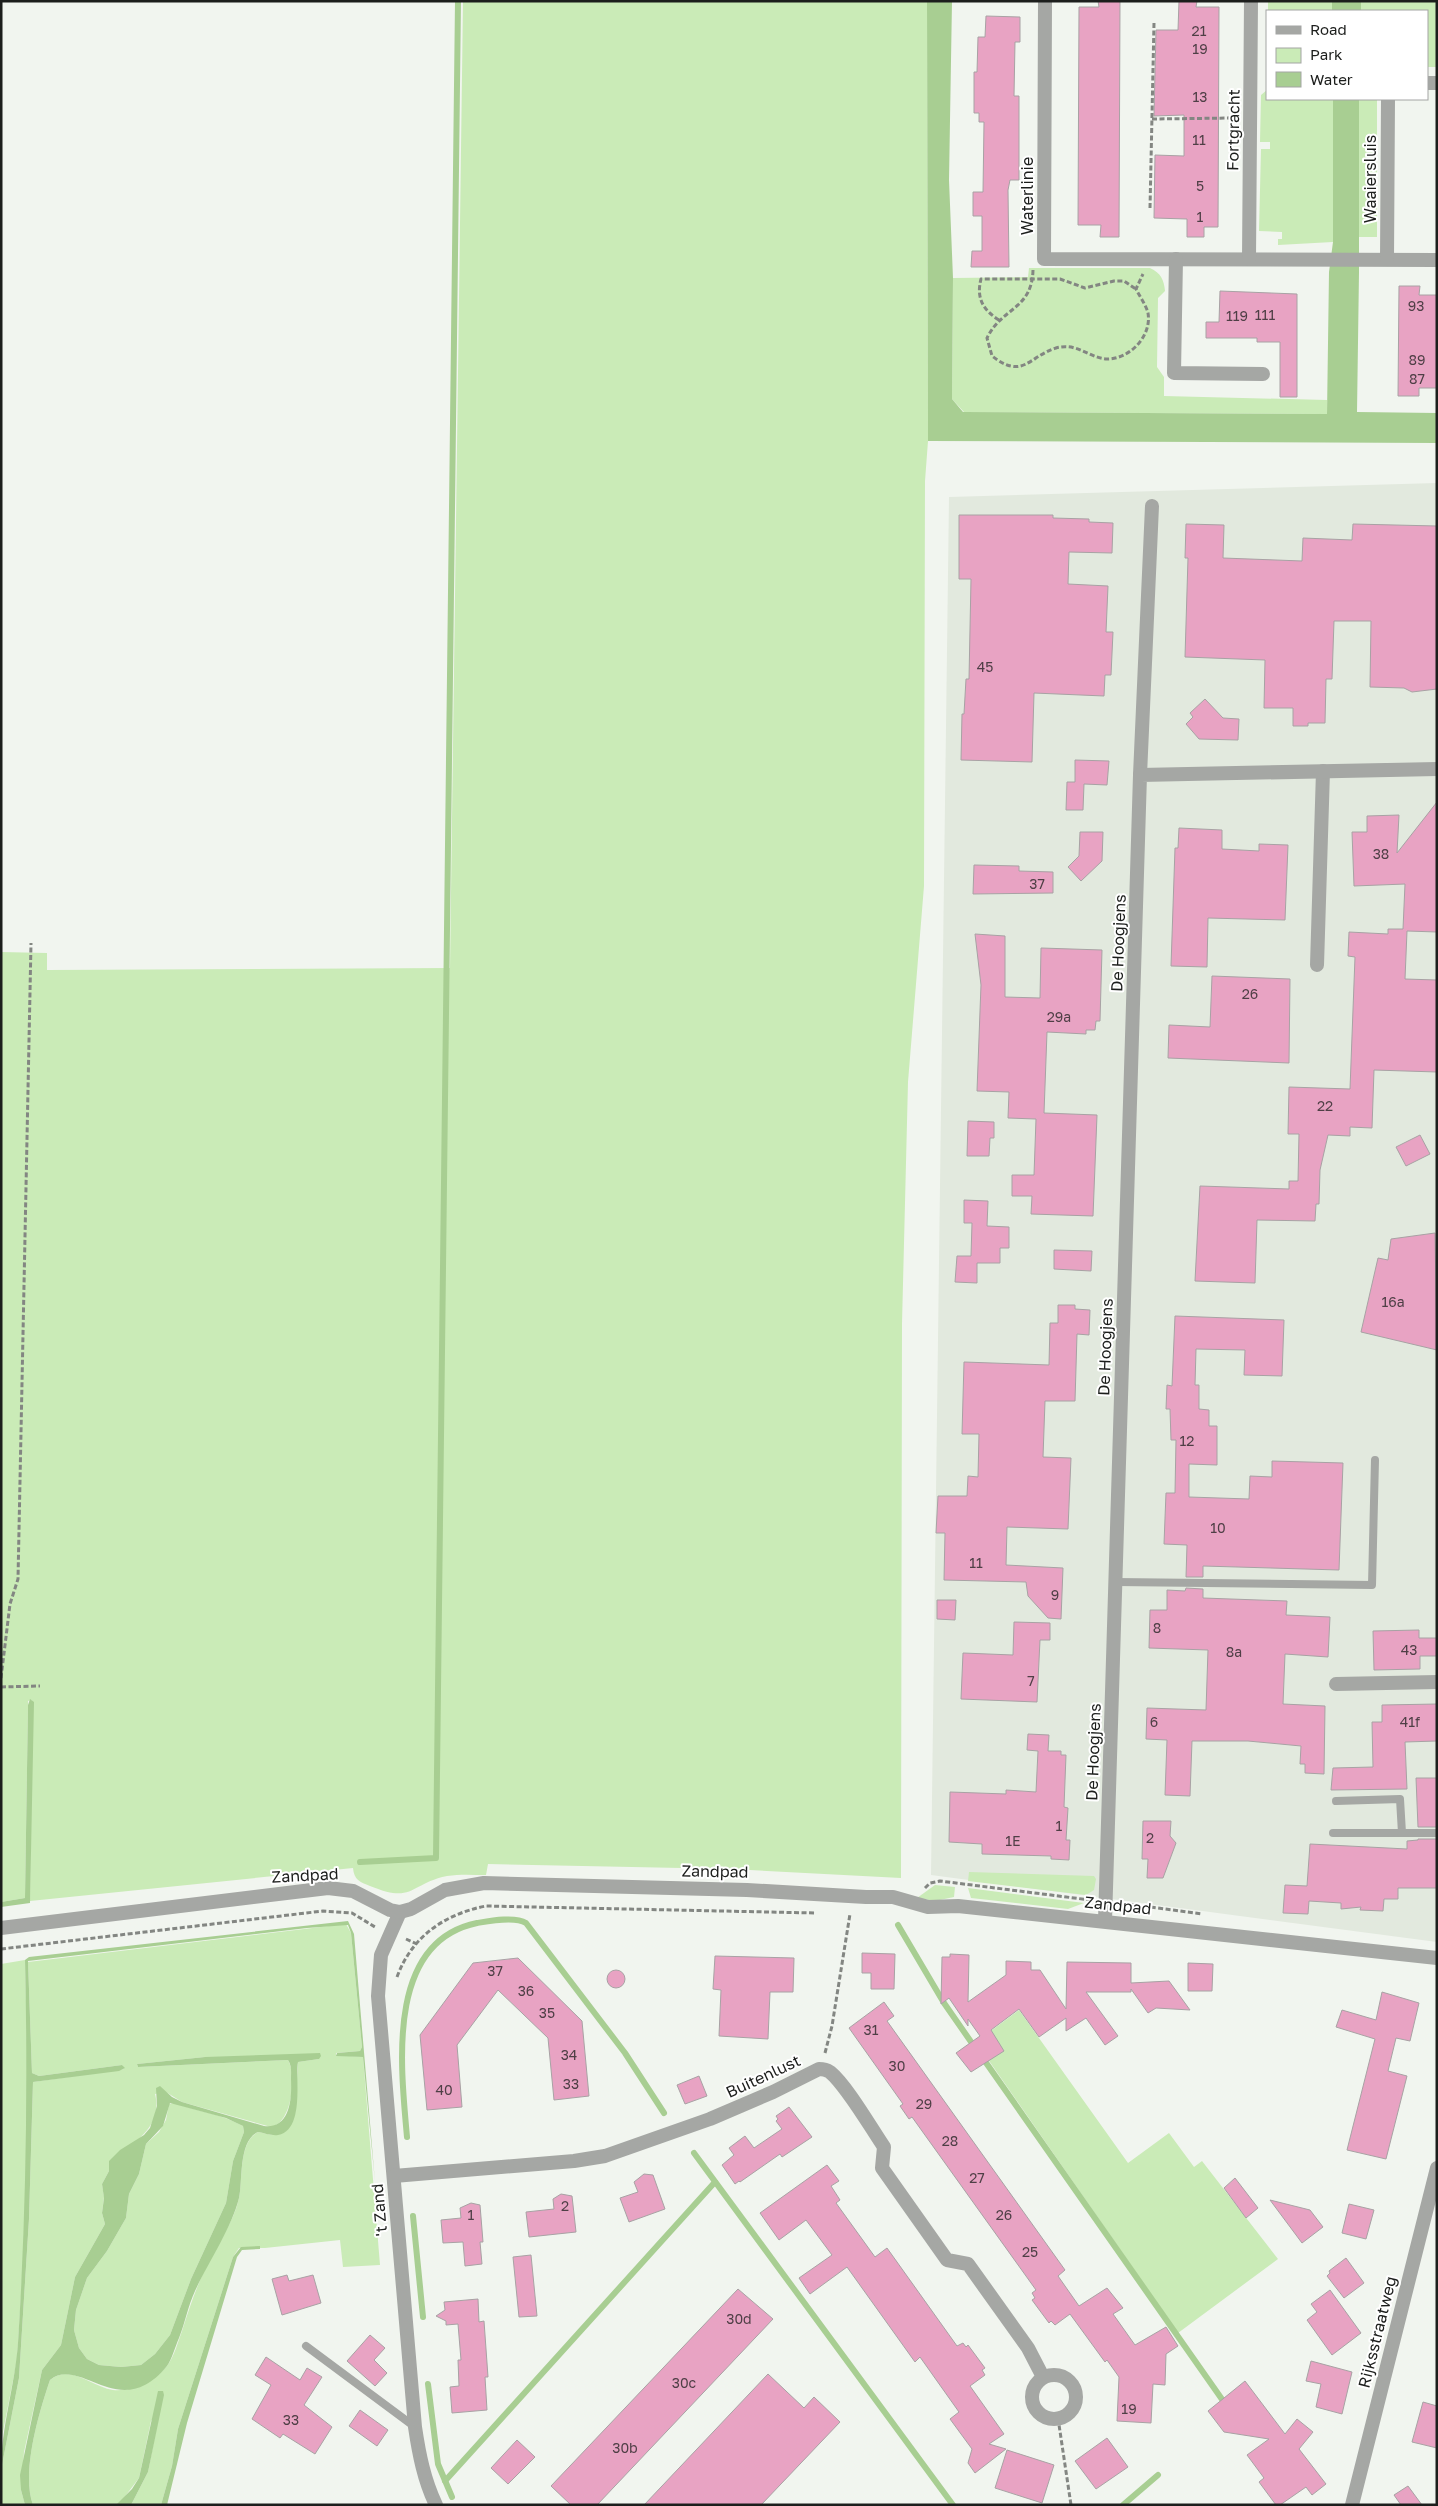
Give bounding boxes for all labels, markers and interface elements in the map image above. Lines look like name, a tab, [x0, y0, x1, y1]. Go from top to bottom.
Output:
legend	[1266, 10, 1428, 100]
text: Road	[1310, 20, 1347, 38]
house number: 21	[1192, 22, 1207, 39]
house number: 19	[1192, 40, 1208, 57]
text: Park	[1310, 45, 1343, 63]
text: Water	[1310, 70, 1353, 88]
house number: 13	[1193, 88, 1207, 105]
street label: Fortgracht	[1222, 89, 1244, 171]
house number: 11	[1192, 131, 1206, 148]
street label: Waaiersluis	[1360, 135, 1380, 223]
street label: Waterlinie	[1017, 157, 1037, 235]
house number: 5	[1196, 177, 1204, 194]
house number: 1	[1197, 208, 1204, 225]
house number: 93	[1408, 297, 1424, 314]
house number: 111	[1255, 306, 1275, 323]
house number: 119	[1226, 307, 1248, 324]
house number: 89	[1408, 351, 1426, 368]
house number: 87	[1409, 370, 1425, 387]
house number: 45	[977, 658, 993, 675]
house number: 38	[1373, 845, 1389, 862]
house number: 37	[1029, 875, 1045, 892]
street label: De Hoogjens	[1106, 894, 1130, 992]
house number: 26	[1242, 985, 1258, 1002]
house number: 29a	[1047, 1008, 1071, 1025]
house number: 22	[1317, 1097, 1333, 1114]
house number: 16a	[1381, 1293, 1405, 1310]
street label: De Hoogjens	[1093, 1298, 1117, 1396]
house number: 12	[1180, 1432, 1194, 1449]
house number: 10	[1210, 1519, 1226, 1536]
house number: 11	[969, 1554, 983, 1571]
house number: 9	[1051, 1586, 1059, 1603]
house number: 8	[1153, 1619, 1161, 1636]
house number: 43	[1401, 1641, 1417, 1658]
house number: 8a	[1226, 1643, 1242, 1660]
house number: 7	[1027, 1672, 1035, 1689]
street label: De Hoogjens	[1081, 1703, 1105, 1801]
house number: 6	[1150, 1713, 1158, 1730]
house number: 41f	[1400, 1713, 1420, 1730]
house number: 1	[1056, 1817, 1063, 1834]
house number: 2	[1146, 1829, 1154, 1846]
house number: 1E	[1005, 1832, 1021, 1849]
street label: Zandpad	[681, 1860, 749, 1882]
street label: Zandpad	[271, 1863, 339, 1887]
street label: Zandpad	[1084, 1892, 1152, 1918]
house number: 37	[487, 1962, 503, 1979]
house number: 36	[518, 1982, 534, 1999]
house number: 35	[539, 2004, 555, 2021]
house number: 31	[864, 2021, 879, 2038]
house number: 34	[561, 2046, 577, 2063]
street label: Buitenlust	[723, 2050, 803, 2102]
house number: 30	[889, 2057, 905, 2074]
house number: 33	[563, 2075, 579, 2092]
house number: 40	[435, 2081, 453, 2098]
house number: 29	[916, 2095, 932, 2112]
house number: 28	[942, 2132, 958, 2149]
house number: 27	[969, 2169, 985, 2186]
street label: 't Zand	[367, 2183, 391, 2237]
house number: 2	[561, 2197, 569, 2214]
house number: 1	[468, 2206, 475, 2223]
house number: 26	[996, 2206, 1012, 2223]
house number: 25	[1022, 2243, 1038, 2260]
street label: Rijksstraatweg	[1353, 2274, 1401, 2390]
house number: 30d	[726, 2310, 752, 2327]
house number: 30c	[672, 2374, 697, 2391]
house number: 19	[1121, 2400, 1137, 2417]
house number: 33	[283, 2411, 299, 2428]
house number: 30b	[612, 2439, 638, 2456]

